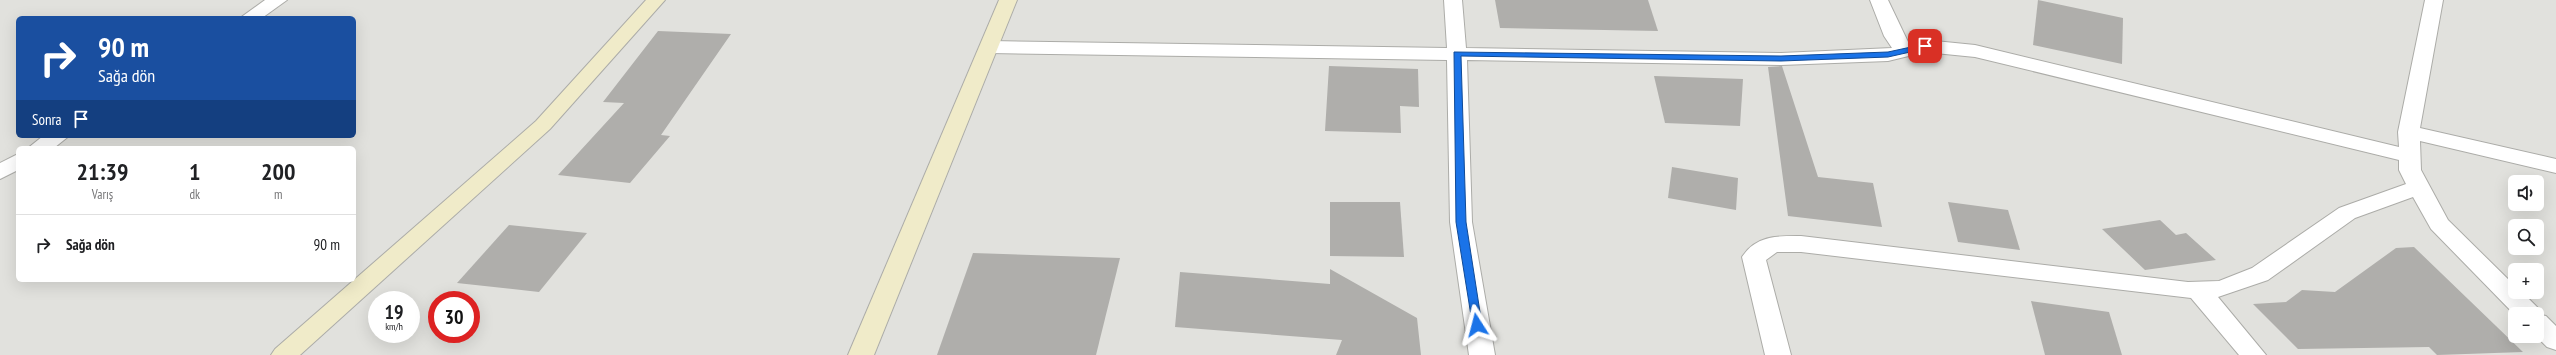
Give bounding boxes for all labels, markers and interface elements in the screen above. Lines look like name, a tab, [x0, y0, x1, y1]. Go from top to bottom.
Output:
text: 90 m	[98, 28, 149, 65]
pin	[1908, 29, 1942, 63]
icon: right	[32, 32, 84, 84]
icon: arrive	[1914, 35, 1936, 57]
text: Sağa dön	[98, 64, 155, 87]
icon: arrive	[70, 108, 92, 130]
text: Sonra	[32, 110, 62, 129]
text: 21:39	[77, 156, 128, 187]
text: 1	[189, 156, 200, 187]
text: 200	[261, 156, 295, 187]
map controls	[2508, 175, 2544, 343]
button: sound	[2508, 175, 2544, 211]
text: Varış	[92, 186, 113, 203]
text: dk	[189, 186, 200, 203]
text: m	[274, 186, 282, 203]
button: search	[2508, 219, 2544, 255]
icon: right	[32, 234, 54, 256]
text: Sağa dön	[66, 235, 115, 254]
text: 90 m	[314, 235, 340, 254]
button: +	[2508, 263, 2544, 299]
speed limit sign: 30	[428, 291, 480, 343]
text: 19	[384, 299, 404, 325]
position arrow	[1456, 304, 1498, 346]
button: −	[2508, 307, 2544, 343]
text: km/h	[385, 320, 403, 333]

